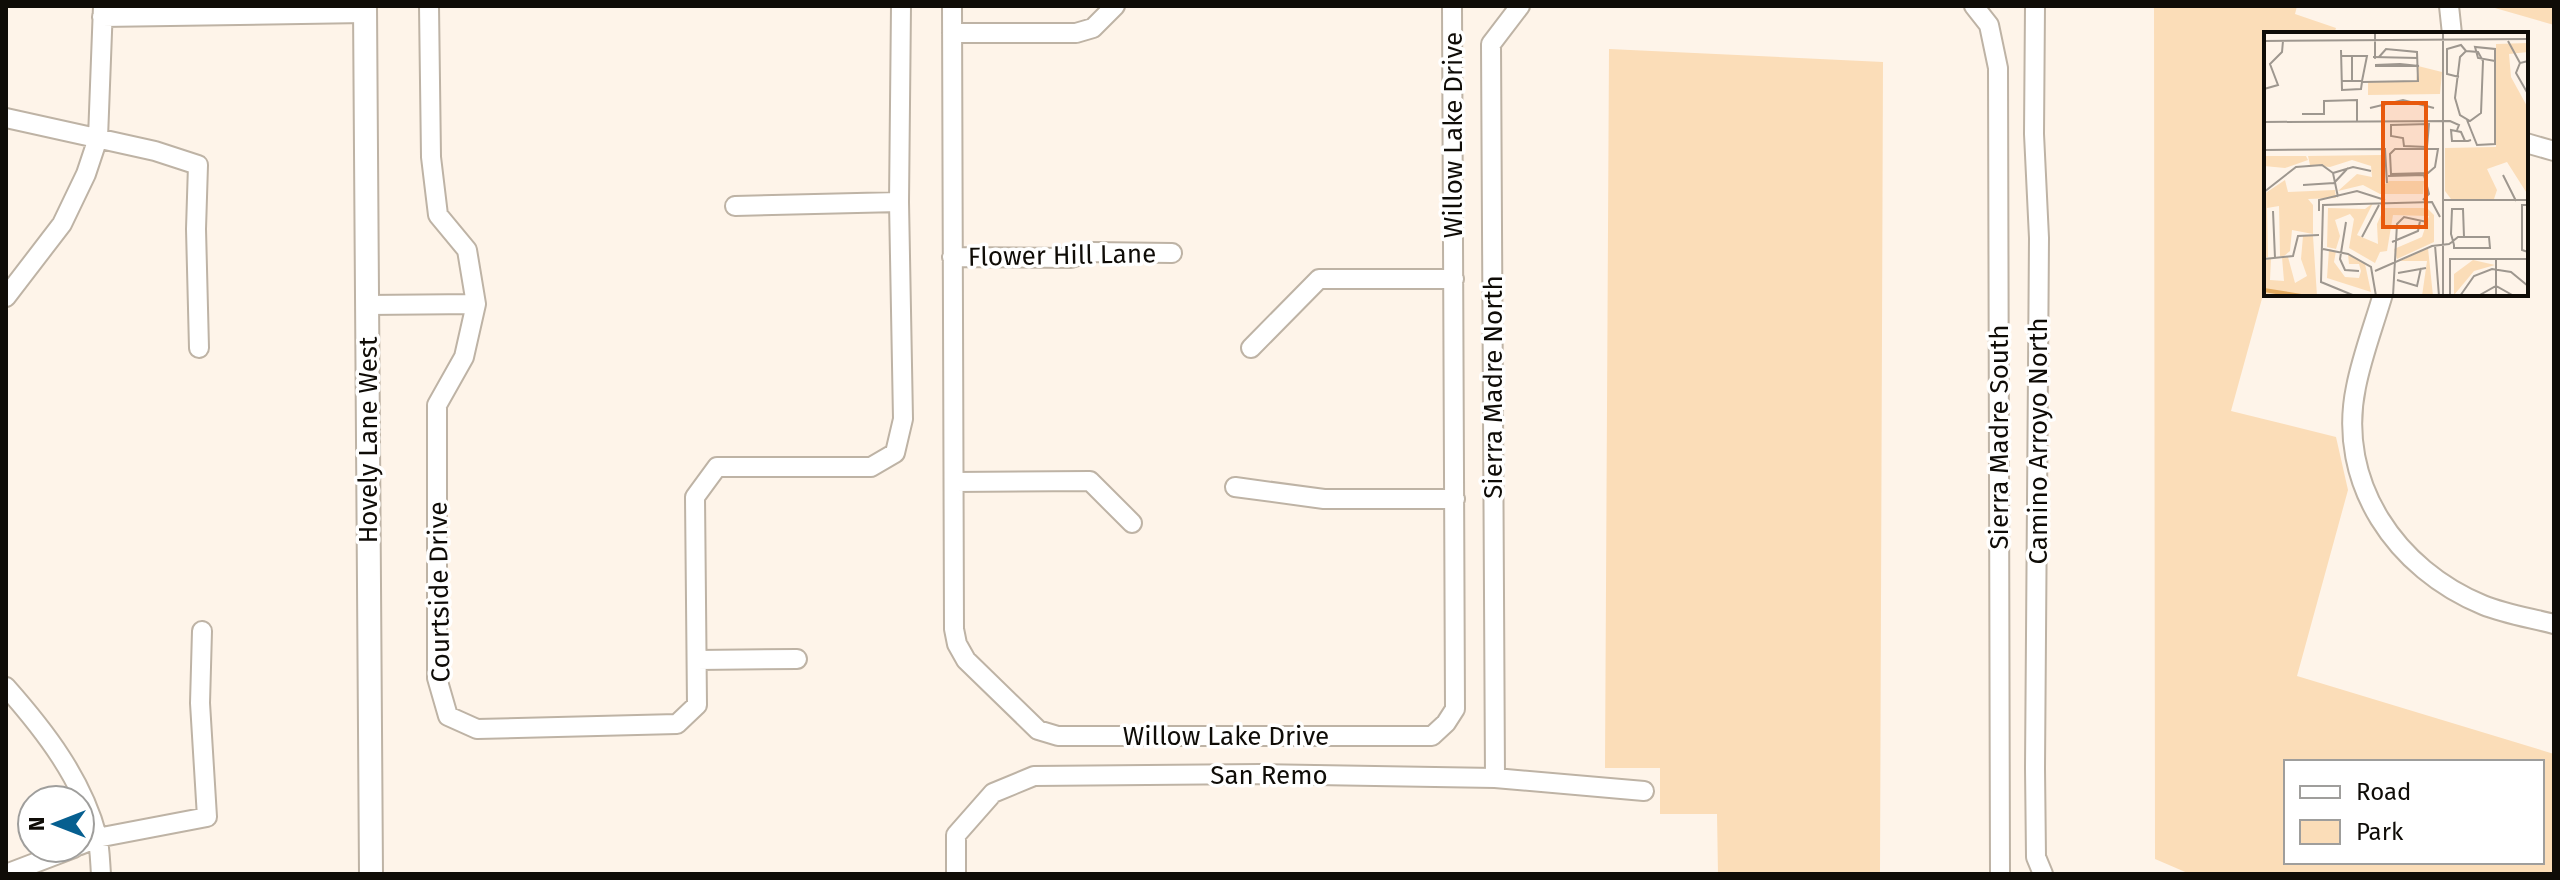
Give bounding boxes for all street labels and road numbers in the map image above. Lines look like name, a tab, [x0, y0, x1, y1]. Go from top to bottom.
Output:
street label: Willow Lake Drive	[1438, 32, 1469, 238]
street label: Flower Hill Lane	[968, 238, 1156, 273]
street label: Sierra Madre North	[1478, 275, 1509, 499]
street label: Camino Arroyo North	[2023, 317, 2054, 565]
street label: Sierra Madre South	[1984, 324, 2015, 550]
street label: Hovely Lane West	[353, 336, 384, 543]
street label: Courtside Drive	[422, 501, 457, 683]
street label: Willow Lake Drive	[1123, 721, 1329, 752]
street label: San Remo	[1210, 760, 1328, 791]

